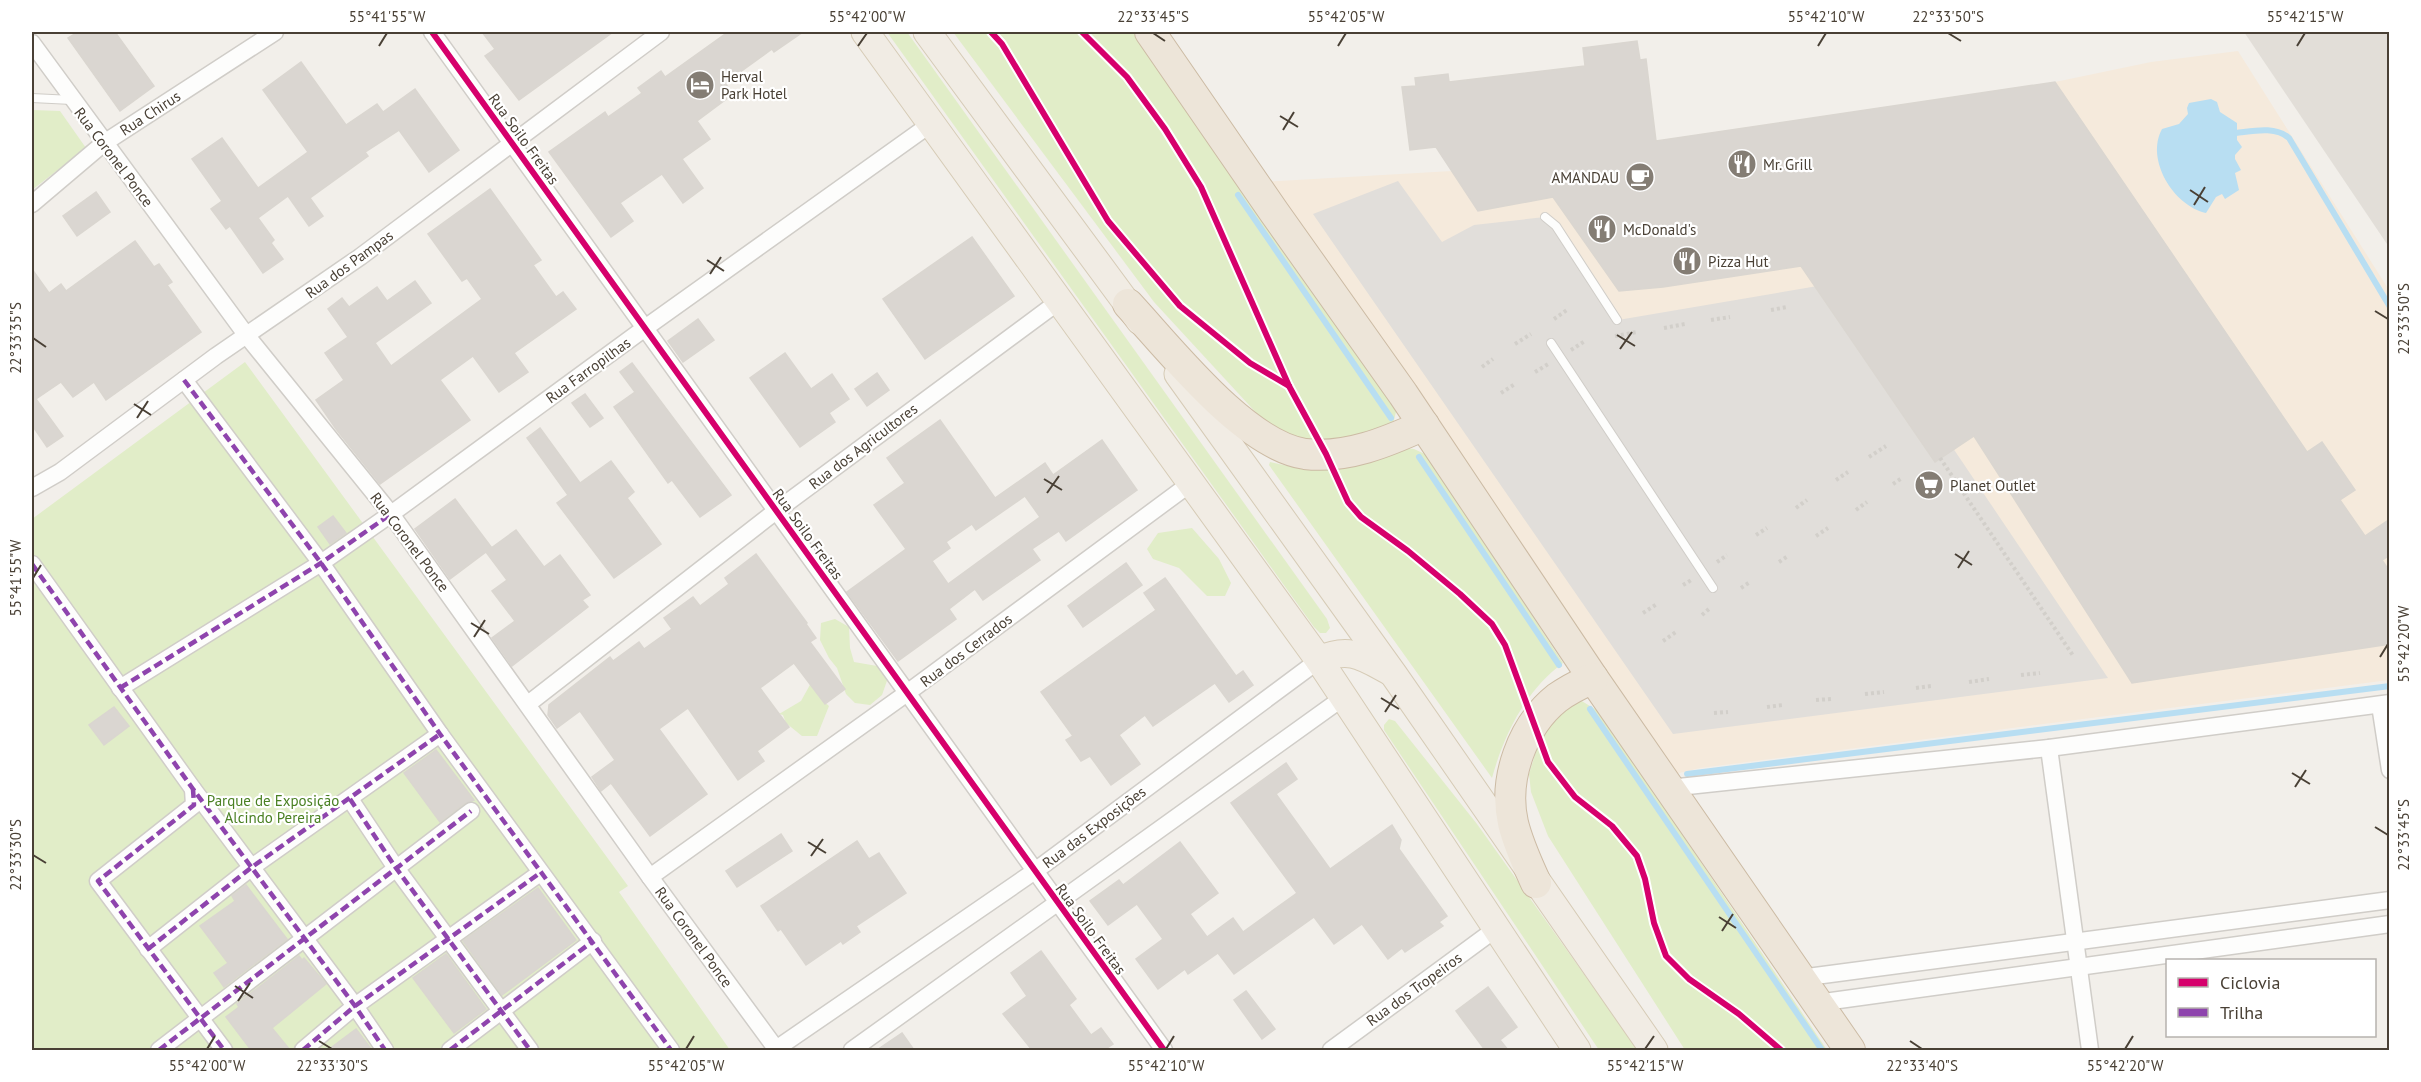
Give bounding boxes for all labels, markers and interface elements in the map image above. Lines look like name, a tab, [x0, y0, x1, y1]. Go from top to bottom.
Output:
text: 55°41'55"W	[349, 7, 426, 26]
text: 55°42'00"W	[829, 7, 906, 26]
text: 22°33'45"S	[1117, 7, 1189, 26]
text: 55°42'05"W	[1308, 7, 1385, 26]
text: 55°42'10"W	[1788, 7, 1865, 26]
text: 22°33'50"S	[1912, 7, 1984, 26]
text: 55°42'15"W	[2267, 7, 2344, 26]
place label: Herval Park Hotel	[721, 67, 788, 103]
hotel icon: Herval Park Hotel	[684, 69, 716, 101]
street label: Rua Chirus	[116, 86, 184, 140]
street label: Rua Soilo Freitas	[485, 90, 563, 188]
street label: Rua Coronel Ponce	[70, 103, 158, 211]
restaurant icon: Mr. Grill	[1726, 148, 1758, 180]
place label: Mr. Grill	[1763, 155, 1813, 174]
cafe icon: AMANDAU	[1624, 161, 1656, 193]
place label: AMANDAU	[1551, 168, 1619, 187]
restaurant icon: McDonald's	[1586, 213, 1618, 245]
place label: McDonald's	[1623, 220, 1696, 239]
street label: Rua dos Pampas	[301, 226, 397, 302]
restaurant icon: Pizza Hut	[1671, 245, 1703, 277]
place label: Pizza Hut	[1708, 252, 1769, 271]
text: 22°33'50"S	[2394, 283, 2413, 355]
text: 22°33'35"S	[6, 302, 25, 374]
street label: Rua Farropilhas	[542, 333, 634, 407]
street label: Rua dos Agricultores	[805, 399, 921, 493]
supermarket icon: Planet Outlet	[1913, 469, 1945, 501]
place label: Planet Outlet	[1950, 476, 2036, 495]
street label: Rua Soilo Freitas	[769, 485, 847, 583]
street label: Rua Coronel Ponce	[366, 488, 454, 596]
text: 55°41'55"W	[6, 539, 25, 616]
text: 55°42'20"W	[2394, 605, 2413, 682]
street label: Rua dos Cerrados	[916, 609, 1016, 691]
street label: Rua das Exposições	[1038, 782, 1150, 872]
park label: Parque de Exposição Alcindo Pereira	[207, 791, 339, 827]
text: 22°33'45"S	[2394, 799, 2413, 871]
text: 22°33'30"S	[6, 819, 25, 891]
street label: Rua Soilo Freitas	[1052, 880, 1130, 978]
street label: Rua Coronel Ponce	[651, 883, 737, 991]
street label: Rua dos Tropeiros	[1363, 948, 1465, 1030]
legend	[2166, 959, 2376, 1037]
text: Ciclovia	[2220, 971, 2280, 994]
text: Trilha	[2220, 1001, 2263, 1024]
text: 55°42'00"W	[169, 1056, 246, 1075]
text: 22°33'30"S	[296, 1056, 368, 1075]
text: 55°42'05"W	[648, 1056, 725, 1075]
text: 55°42'10"W	[1128, 1056, 1205, 1075]
text: 55°42'15"W	[1607, 1056, 1684, 1075]
text: 22°33'40"S	[1886, 1056, 1958, 1075]
text: 55°42'20"W	[2087, 1056, 2164, 1075]

